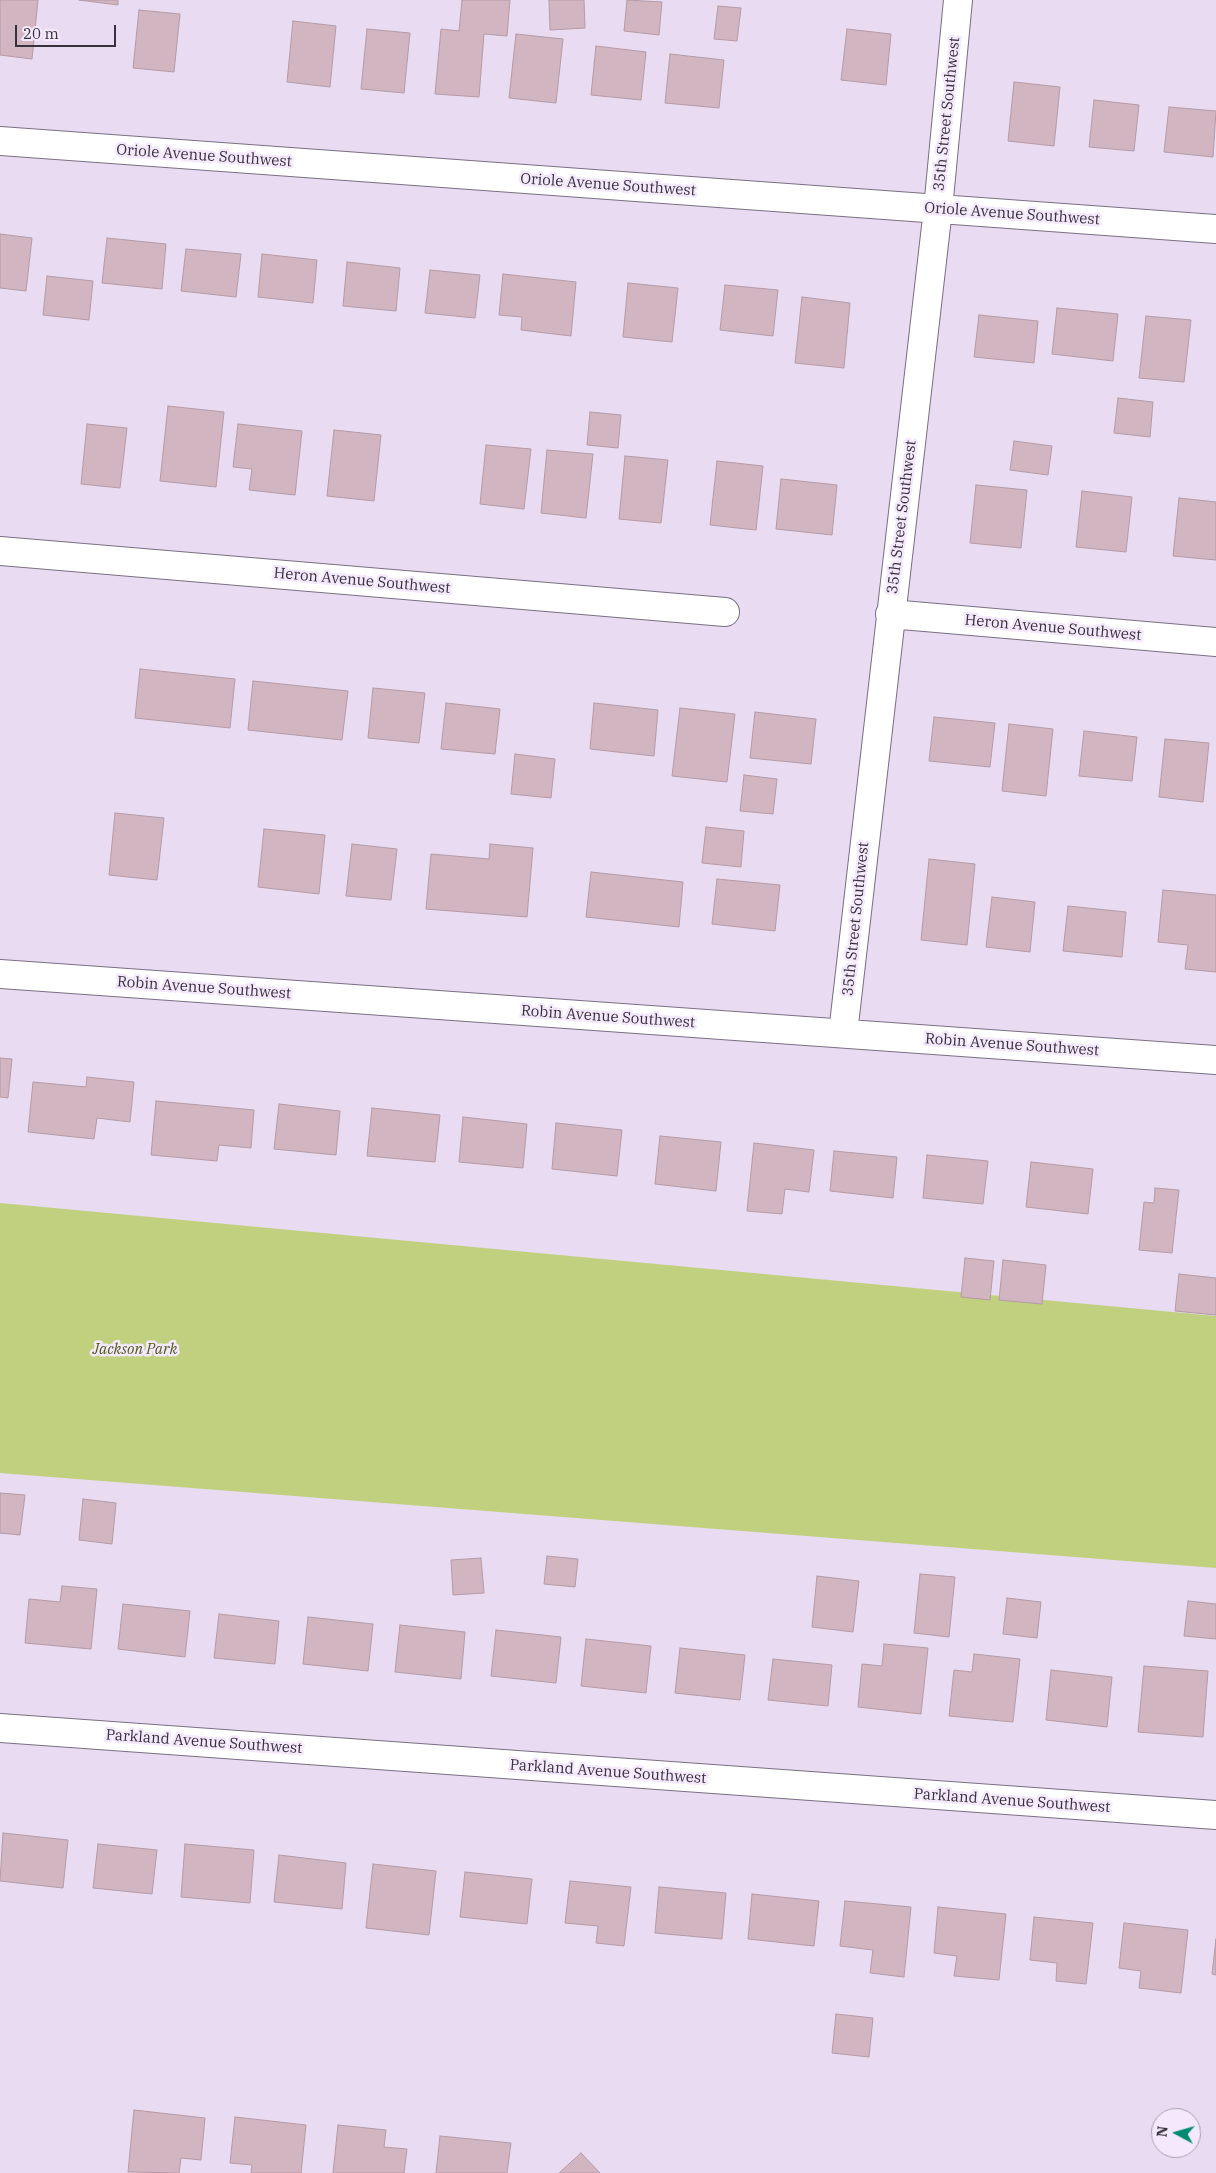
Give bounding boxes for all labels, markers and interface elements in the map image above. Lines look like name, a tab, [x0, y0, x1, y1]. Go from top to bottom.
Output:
scale bar	[18, 15, 119, 47]
text: 20 m	[23, 24, 59, 43]
street label: 35th Street Southwest	[930, 36, 964, 192]
street label: Oriole Avenue Southwest	[116, 141, 292, 171]
street label: Oriole Avenue Southwest	[520, 170, 696, 200]
street label: Oriole Avenue Southwest	[924, 199, 1100, 229]
street label: 35th Street Southwest	[884, 439, 920, 595]
street label: Heron Avenue Southwest	[273, 564, 451, 598]
street label: Heron Avenue Southwest	[964, 611, 1142, 645]
street label: 35th Street Southwest	[839, 841, 873, 997]
street label: Robin Avenue Southwest	[116, 973, 292, 1003]
street label: Robin Avenue Southwest	[520, 1002, 696, 1032]
street label: Robin Avenue Southwest	[924, 1030, 1100, 1060]
park label: Jackson Park	[92, 1341, 178, 1359]
street label: Parkland Avenue Southwest	[105, 1726, 303, 1758]
street label: Parkland Avenue Southwest	[509, 1756, 707, 1788]
street label: Parkland Avenue Southwest	[913, 1785, 1111, 1817]
north arrow	[1151, 2108, 1201, 2158]
text: N	[1153, 2125, 1172, 2138]

